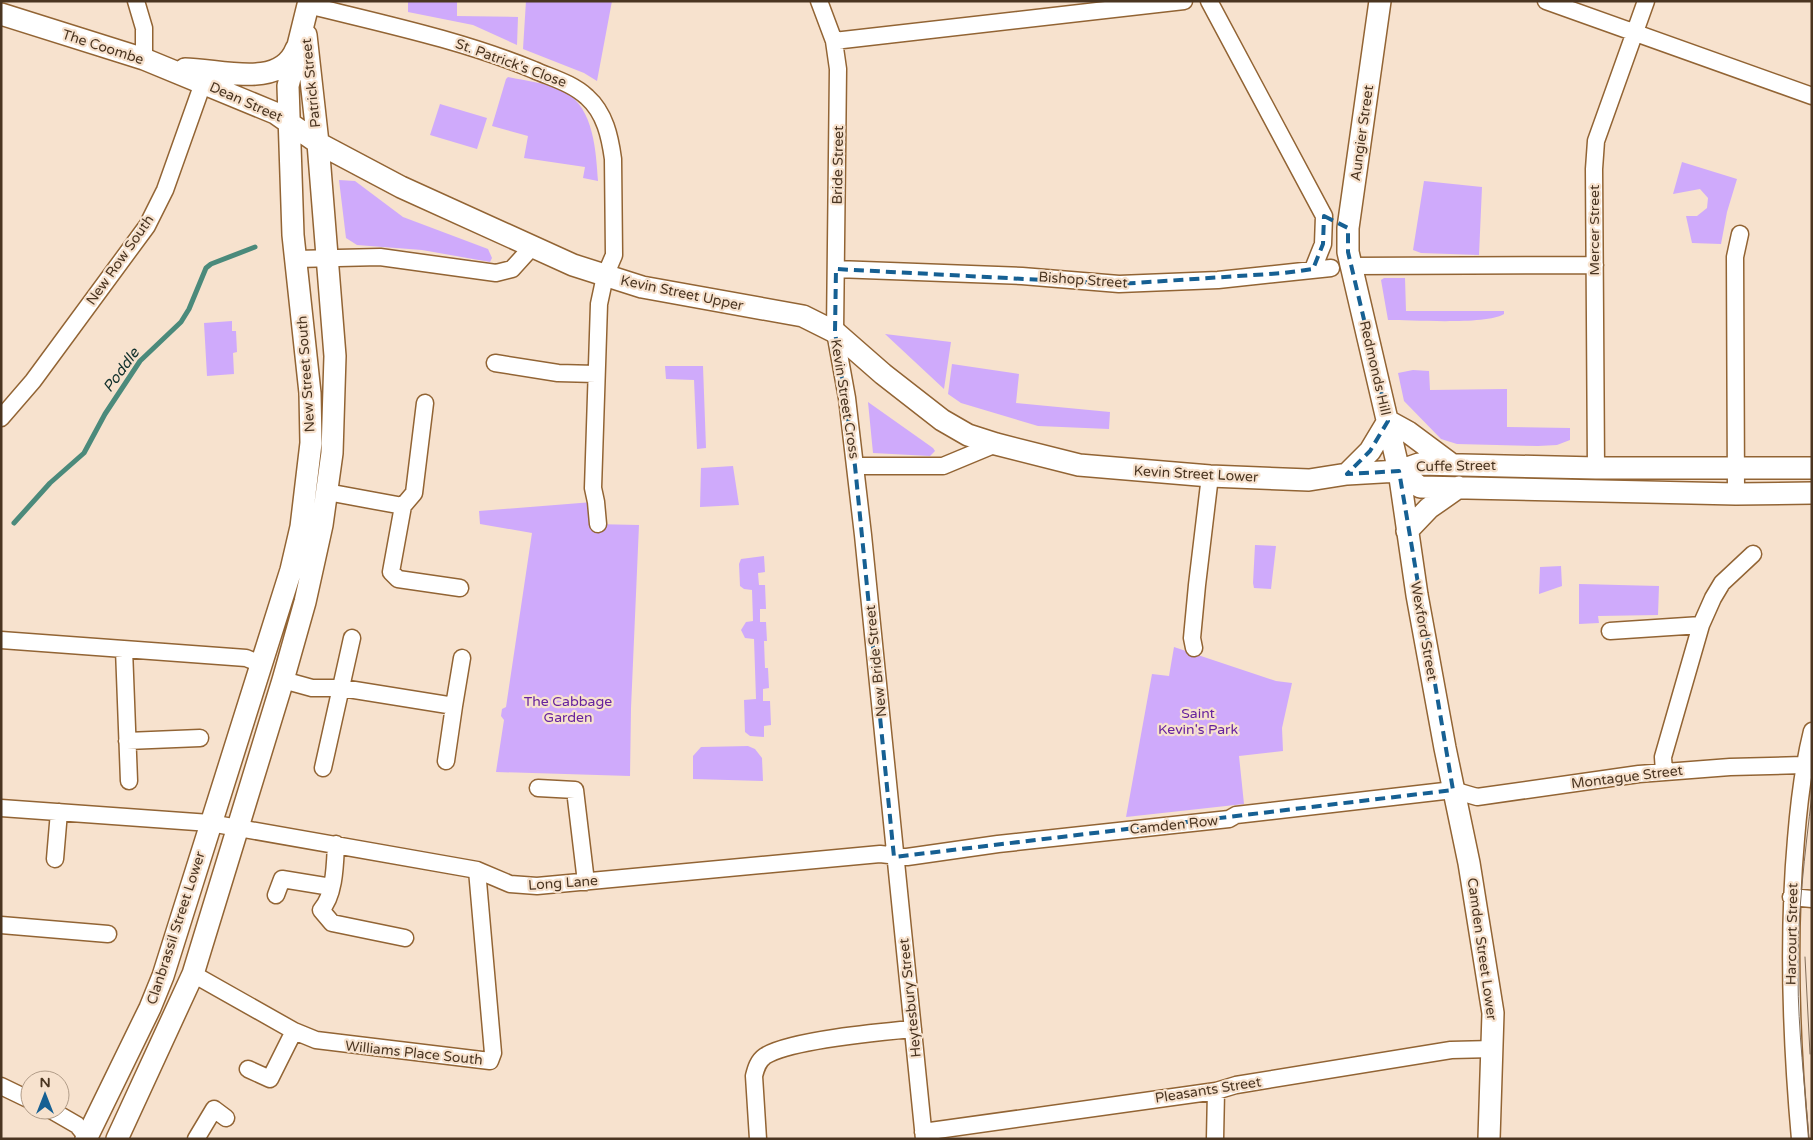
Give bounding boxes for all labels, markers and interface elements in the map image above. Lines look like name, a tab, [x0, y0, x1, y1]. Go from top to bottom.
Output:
street label: The Coombe	[60, 26, 146, 68]
street label: St. Patrick's Close	[453, 35, 569, 91]
street label: Patrick Street	[298, 37, 324, 128]
street label: Dean Street	[207, 78, 286, 126]
street label: Aungier Street	[1347, 83, 1377, 182]
street label: Bride Street	[829, 125, 847, 205]
street label: Mercer Street	[1586, 184, 1603, 275]
street label: New Row South	[83, 212, 157, 308]
street label: Bishop Street	[1038, 268, 1129, 292]
street label: Kevin Street Upper	[619, 272, 746, 314]
street label: New Street South	[293, 315, 319, 433]
street label: Redmonds Hill	[1356, 319, 1394, 417]
street label: Kevin Street Cross	[827, 338, 863, 460]
water label: Poddle	[99, 343, 144, 396]
street label: Cuffe Street	[1416, 457, 1497, 475]
street label: Kevin Street Lower	[1133, 462, 1259, 486]
street label: Wexford Street	[1407, 580, 1441, 683]
street label: New Bride Street	[862, 604, 890, 718]
park label: The Cabbage Garden	[524, 693, 612, 726]
park label: Saint Kevin's Park	[1158, 705, 1238, 738]
street label: Montague Street	[1570, 762, 1684, 792]
street label: Camden Row	[1129, 812, 1219, 838]
street label: Clanbrassil Street Lower	[143, 849, 209, 1007]
street label: Long Lane	[528, 872, 599, 894]
street label: Camden Street Lower	[1464, 877, 1501, 1022]
street label: Harcourt Street	[1783, 882, 1801, 985]
street label: Heytesbury Street	[895, 937, 925, 1058]
street label: Williams Place South	[344, 1037, 484, 1069]
north arrow	[20, 1070, 70, 1120]
street label: Pleasants Street	[1154, 1073, 1263, 1107]
text: N	[39, 1074, 51, 1091]

